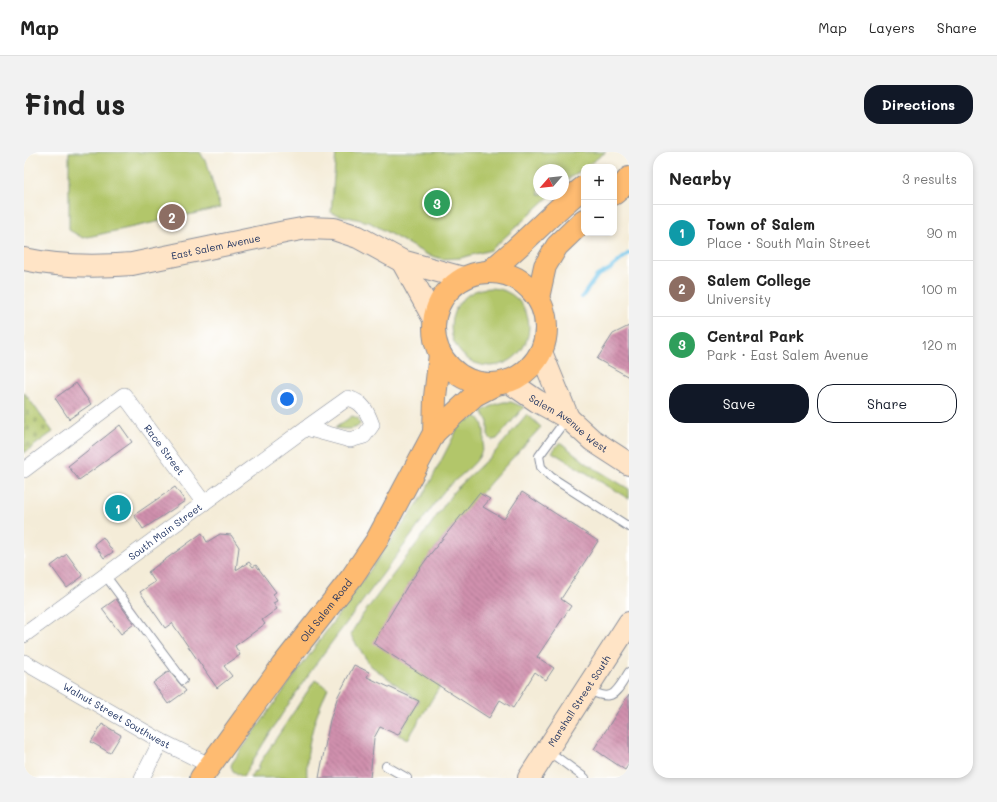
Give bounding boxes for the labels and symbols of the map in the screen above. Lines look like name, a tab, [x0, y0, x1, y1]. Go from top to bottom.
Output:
north arrow	[533, 164, 569, 200]
pin: 3	[424, 188, 450, 218]
pin: 2	[159, 202, 185, 232]
street label: East Salem Avenue	[170, 230, 262, 263]
your location	[277, 389, 297, 409]
street label: Salem Avenue West	[526, 391, 611, 456]
street label: Race Street	[141, 421, 188, 478]
pin: 1	[105, 493, 131, 523]
street label: South Main Street	[125, 500, 205, 563]
street label: Old Salem Road	[297, 576, 355, 645]
street label: Marshall Street South	[544, 652, 614, 749]
street label: Walnut Street Southwest	[61, 679, 173, 752]

